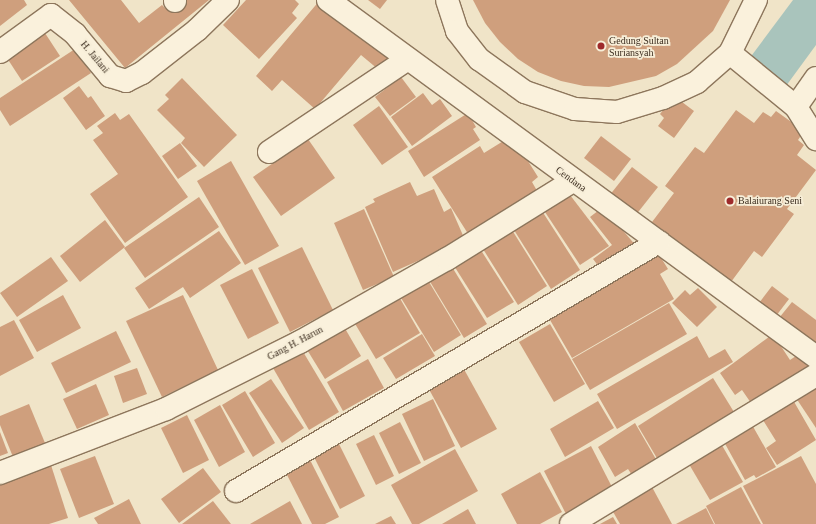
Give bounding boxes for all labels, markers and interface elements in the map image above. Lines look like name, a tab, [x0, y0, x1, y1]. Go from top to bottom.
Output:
place label: Gedung Sultan Suriansyah	[609, 34, 669, 58]
street label: H. Jailani	[78, 38, 112, 76]
marker: Gedung Sultan Suriansyah	[596, 41, 606, 51]
street label: Cendana	[553, 164, 589, 194]
place label: Balaiurang Seni	[738, 195, 802, 207]
marker: Balaiurang Seni	[725, 196, 735, 206]
street label: Gang H. Harun	[265, 323, 325, 363]

